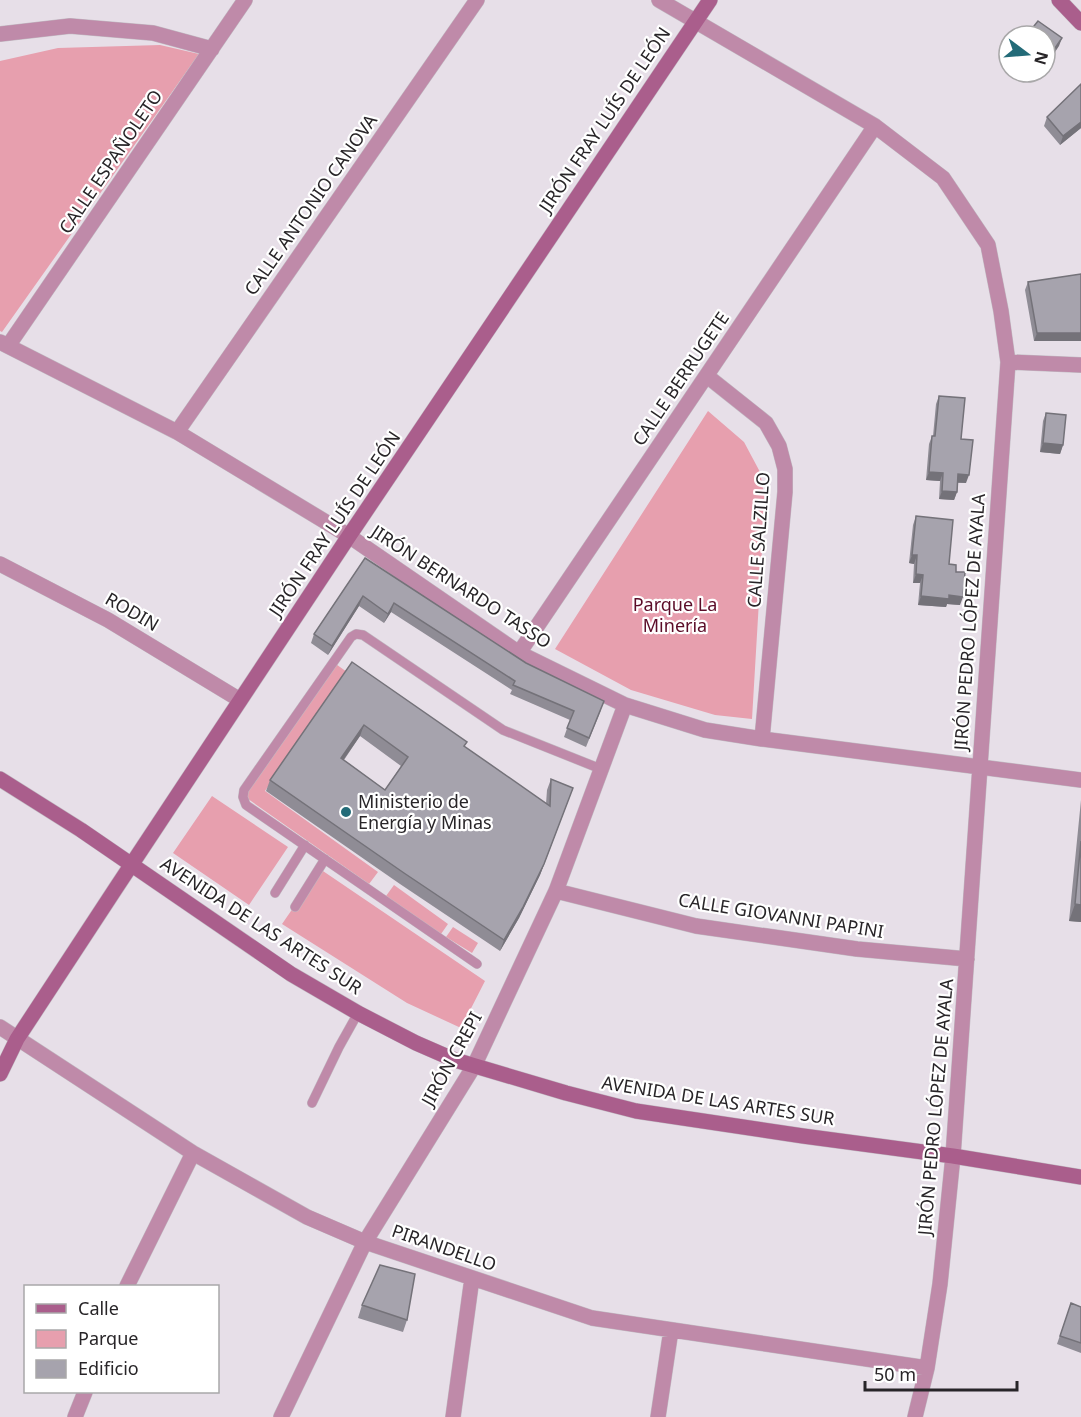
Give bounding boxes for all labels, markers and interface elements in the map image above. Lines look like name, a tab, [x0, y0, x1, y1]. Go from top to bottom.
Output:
street label: JIRÓN FRAY LUÍS DE LEÓN	[532, 22, 675, 218]
north arrow	[997, 24, 1057, 84]
text: N	[1029, 49, 1054, 67]
street label: CALLE ESPAÑOLETO	[53, 85, 167, 238]
street label: CALLE ANTONIO CANOVA	[238, 109, 382, 300]
street label: CALLE BERRUGETE	[626, 307, 734, 450]
street label: JIRÓN FRAY LUÍS DE LEÓN	[262, 426, 405, 622]
street label: CALLE SALZILLO	[741, 471, 775, 609]
street label: JIRÓN PEDRO LÓPEZ DE AYALA	[948, 492, 990, 753]
street label: JIRÓN BERNARDO TASSO	[365, 518, 556, 653]
street label: RODIN	[101, 586, 164, 636]
park label: Parque La Minería	[633, 592, 717, 637]
place label: Ministerio de Energía y Minas	[358, 789, 492, 834]
marker: Ministerio de Energía y Minas	[339, 805, 353, 819]
street label: AVENIDA DE LAS ARTES SUR	[156, 851, 367, 999]
street label: CALLE GIOVANNI PAPINI	[677, 887, 886, 943]
street label: JIRÓN PEDRO LÓPEZ DE AYALA	[912, 977, 958, 1238]
street label: JIRÓN CREPI	[414, 1007, 487, 1112]
street label: AVENIDA DE LAS ARTES SUR	[600, 1070, 836, 1130]
street label: PIRANDELLO	[389, 1218, 500, 1276]
legend	[24, 1285, 219, 1393]
text: Calle	[78, 1296, 119, 1320]
text: Parque	[78, 1326, 138, 1350]
scale bar	[865, 1354, 1016, 1392]
text: Edificio	[78, 1356, 139, 1380]
text: 50 m	[874, 1362, 916, 1386]

